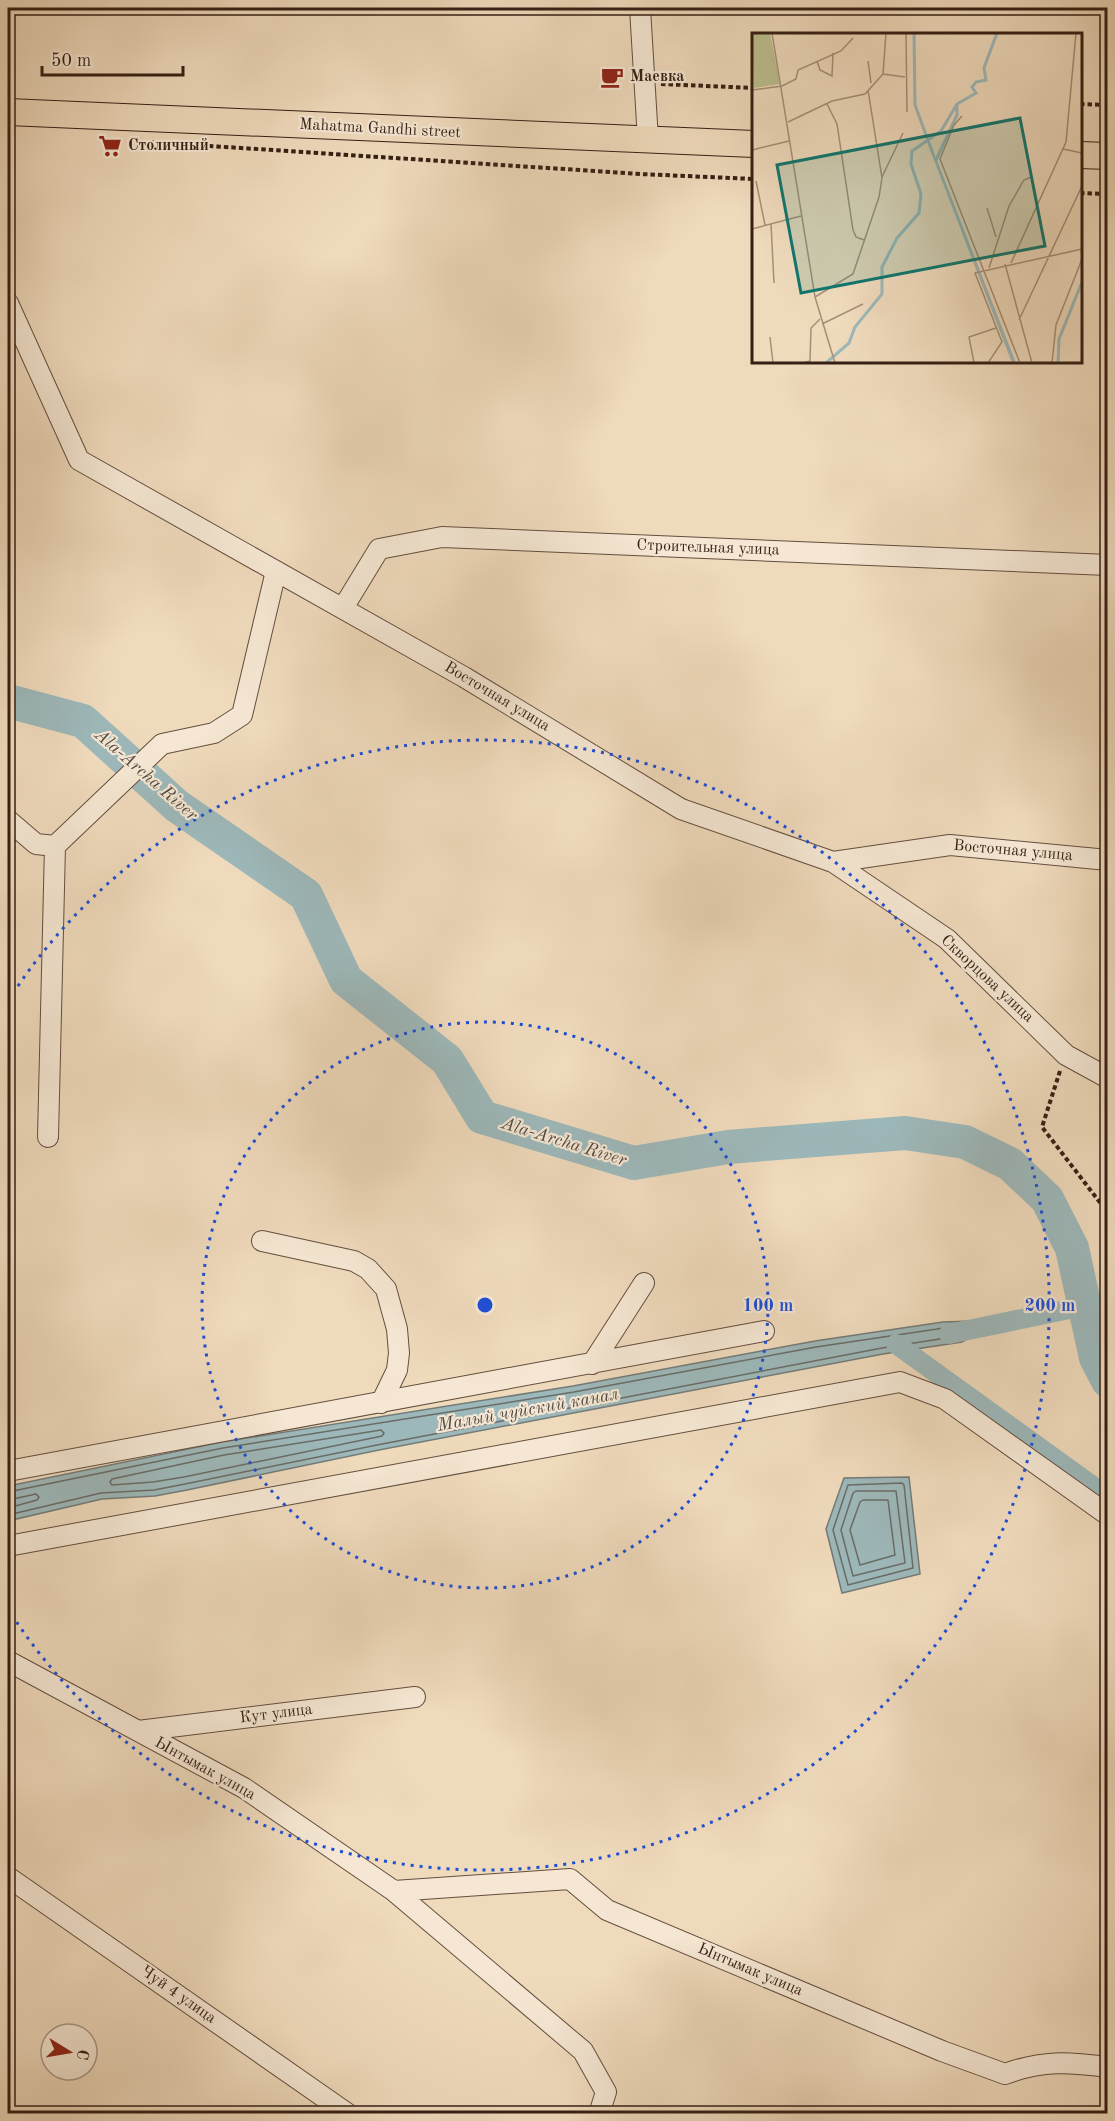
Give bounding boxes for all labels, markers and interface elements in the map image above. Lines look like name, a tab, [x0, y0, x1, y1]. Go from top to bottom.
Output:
inset map	[752, 33, 1082, 363]
scale bar	[42, 39, 183, 77]
text: 50 m	[51, 52, 91, 70]
cafe icon: Маевка	[599, 64, 625, 90]
place label: Маевка	[630, 69, 684, 85]
street label: Mahatma Gandhi street	[299, 117, 462, 141]
supermarket icon: Столичный	[97, 133, 123, 159]
place label: Столичный	[128, 138, 209, 154]
street label: Строительная улица	[636, 538, 780, 558]
street label: Восточная улица	[442, 659, 553, 735]
water label: Ala-Archa River	[90, 725, 202, 825]
street label: Восточная улица	[953, 838, 1073, 864]
street label: Скворцова улица	[938, 932, 1037, 1026]
water label: Ala-Archa River	[498, 1114, 630, 1170]
centre of rings	[475, 1295, 495, 1315]
text: 100 m	[743, 1297, 793, 1315]
text: 200 m	[1025, 1297, 1075, 1315]
water label: Малый чуйский канал	[435, 1385, 620, 1435]
street label: Кут улица	[239, 1702, 313, 1726]
street label: Ынтымак улица	[152, 1735, 258, 1803]
street label: Ынтымак улица	[695, 1941, 805, 1999]
street label: Чуй 4 улица	[137, 1963, 219, 2027]
north arrow	[39, 2022, 99, 2082]
text: С	[73, 2048, 91, 2061]

